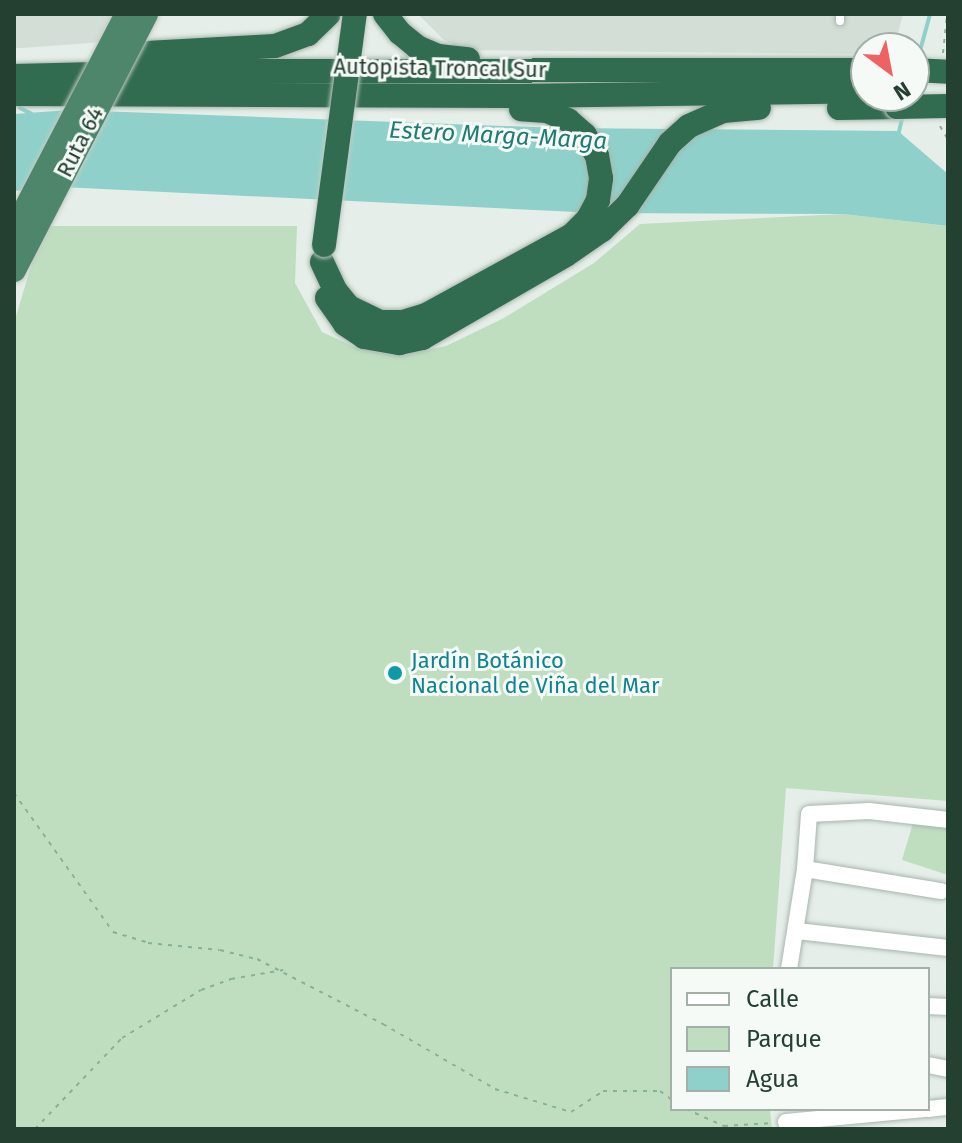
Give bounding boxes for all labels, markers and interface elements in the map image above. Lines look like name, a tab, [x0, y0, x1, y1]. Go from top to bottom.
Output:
north arrow	[850, 32, 930, 112]
street label: Autopista Troncal Sur	[333, 53, 547, 83]
text: N	[889, 76, 915, 106]
street label: Ruta 64	[51, 103, 109, 181]
water label: Estero Marga-Marga	[388, 116, 608, 156]
place label: Jardín Botánico Nacional de Viña del Mar	[411, 647, 660, 698]
marker: Jardín Botánico Nacional de Viña del Mar	[386, 664, 404, 682]
legend	[670, 967, 930, 1111]
text: Calle	[746, 985, 799, 1013]
text: Parque	[746, 1025, 822, 1053]
text: Agua	[746, 1065, 799, 1093]

